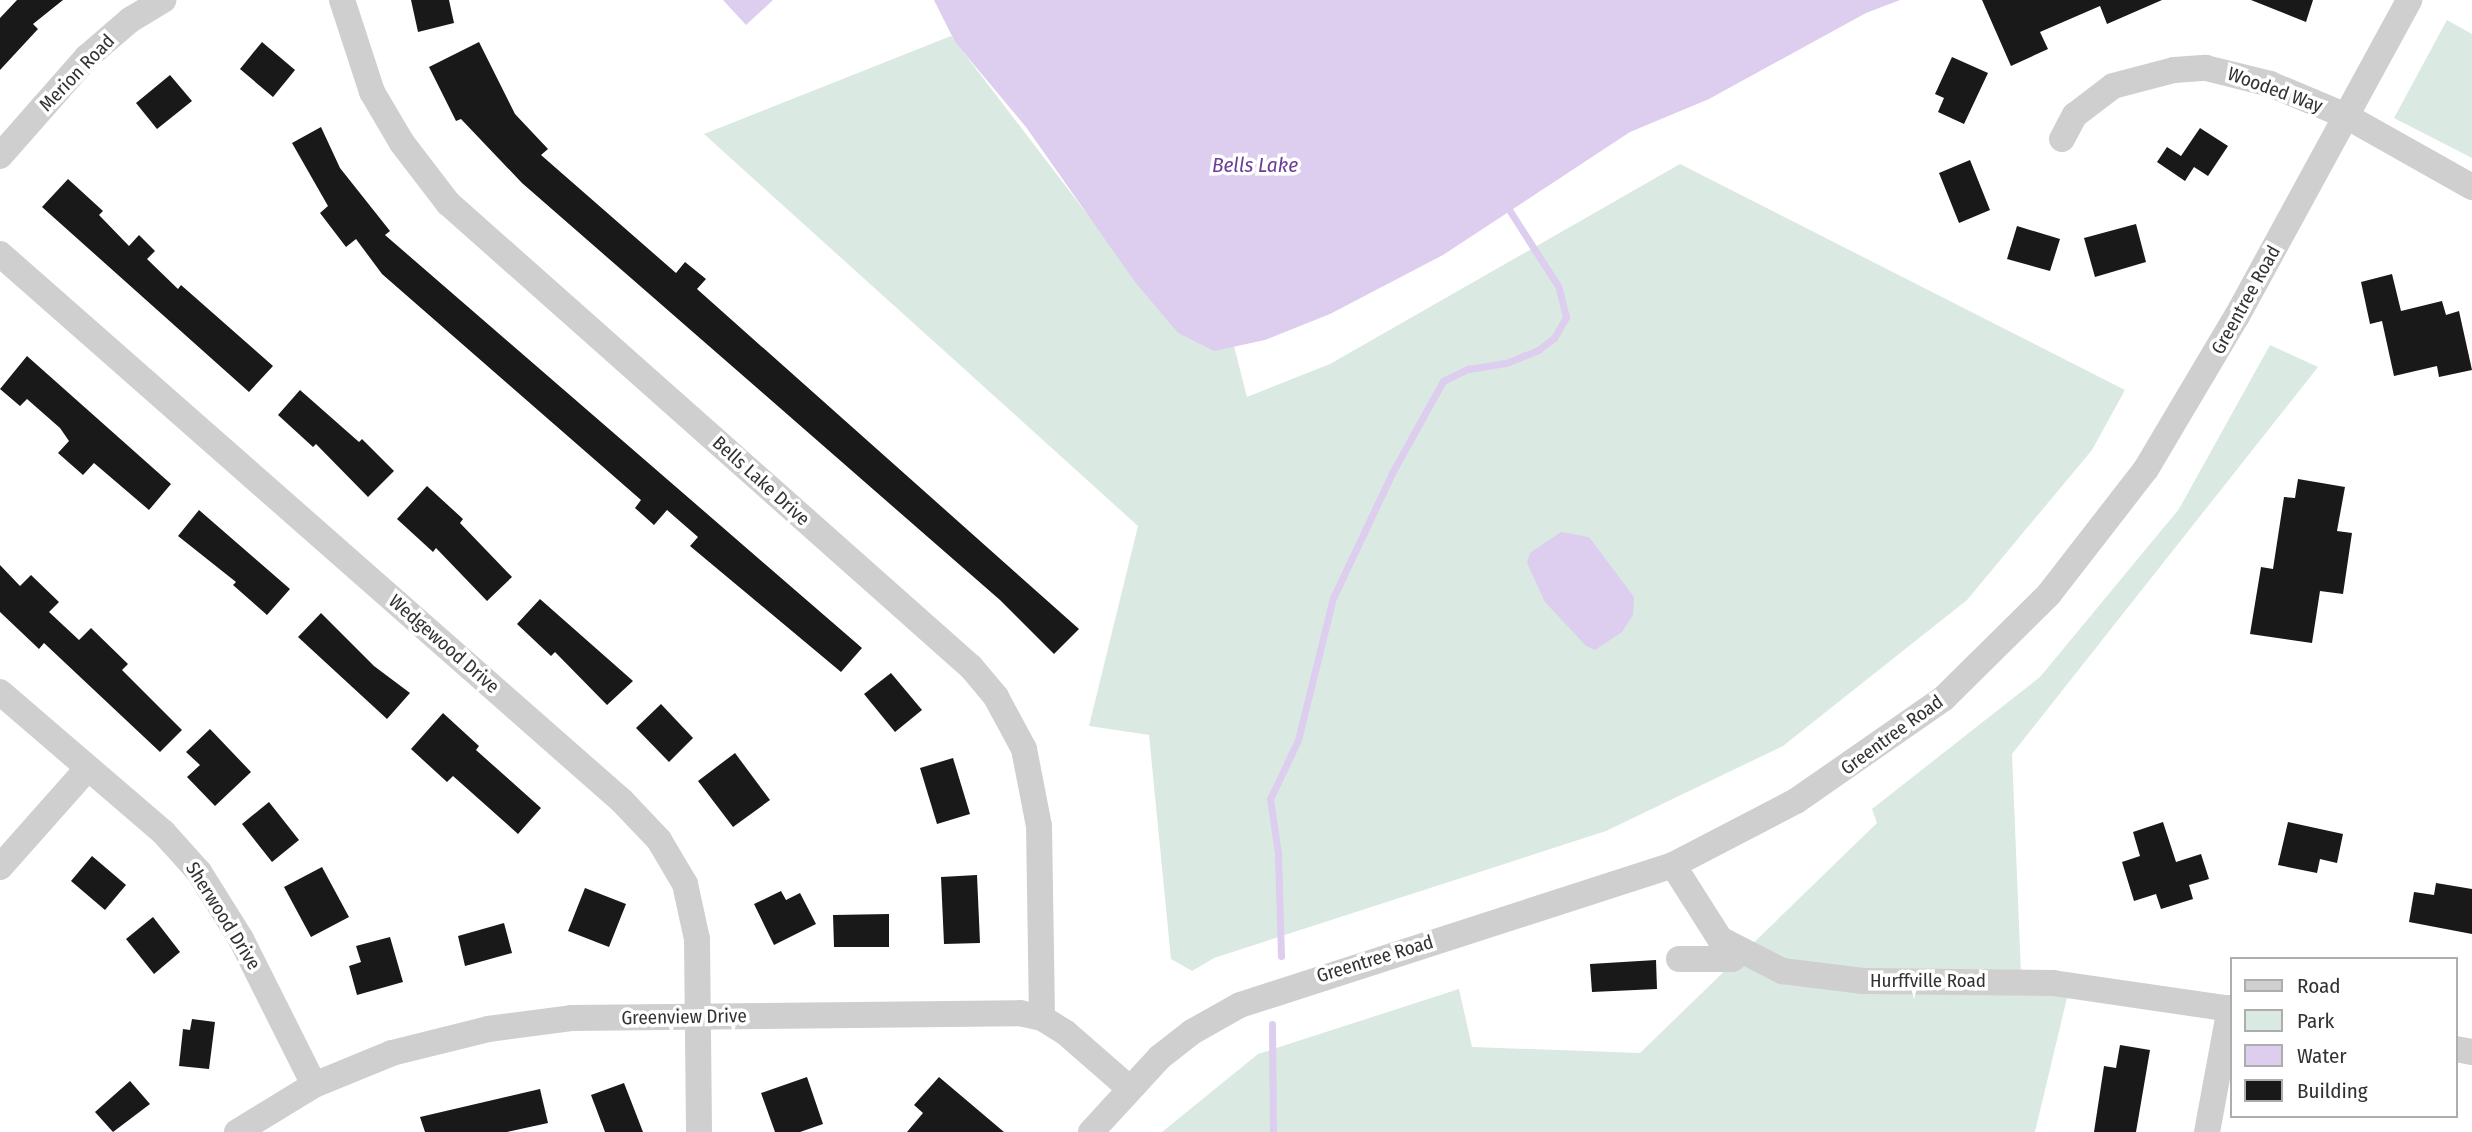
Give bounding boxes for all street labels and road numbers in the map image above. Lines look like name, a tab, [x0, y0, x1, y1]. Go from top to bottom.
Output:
street label: Merion Road	[35, 30, 119, 116]
street label: Wooded Way	[2224, 62, 2326, 118]
street label: Greentree Road	[2207, 242, 2285, 358]
street label: Bells Lake Drive	[708, 431, 814, 531]
street label: Wedgewood Drive	[384, 590, 504, 698]
street label: Greentree Road	[1836, 690, 1948, 780]
street label: Sherwood Drive	[181, 858, 265, 974]
street label: Greentree Road	[1314, 930, 1436, 988]
street label: Hurffville Road	[1870, 970, 1986, 992]
street label: Greenview Drive	[621, 1005, 747, 1029]

